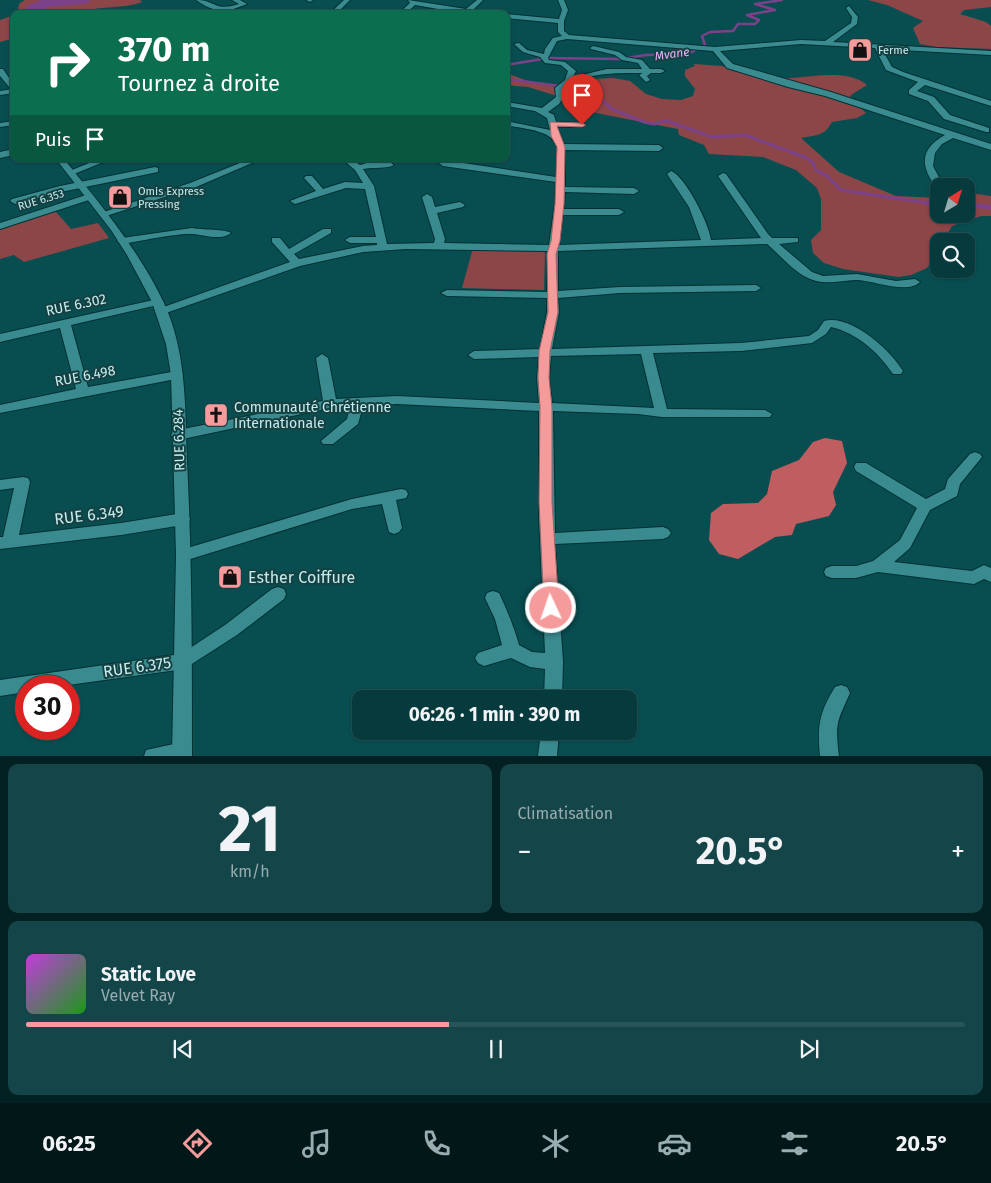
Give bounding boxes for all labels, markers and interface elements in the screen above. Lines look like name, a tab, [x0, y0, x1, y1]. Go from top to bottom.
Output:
text: 370 m	[118, 28, 210, 70]
icon: right	[35, 30, 100, 95]
shop icon: Ferme	[847, 37, 873, 63]
place label: Ferme	[878, 44, 909, 57]
water label: Mvane	[654, 45, 690, 63]
text: Tournez à droite	[118, 70, 280, 97]
pin	[561, 74, 603, 125]
icon: arrive	[568, 81, 596, 109]
icon: arrive	[81, 125, 109, 153]
text: Puis	[35, 128, 71, 151]
north arrow	[930, 178, 975, 222]
map controls	[930, 178, 975, 278]
shop icon: Omis Express Pressing	[107, 184, 133, 210]
place label: Omis Express Pressing	[138, 185, 204, 211]
street label: RUE 6.353	[16, 187, 66, 213]
button: search	[930, 233, 975, 278]
street label: RUE 6.302	[44, 290, 108, 320]
street label: RUE 6.498	[53, 362, 117, 390]
place label: Communauté Chrétienne Internationale	[234, 399, 391, 432]
church icon: Communauté Chrétienne Internationale	[203, 402, 229, 428]
street label: RUE 6.284	[169, 408, 189, 471]
street label: RUE 6.349	[53, 501, 125, 529]
shop icon: Esther Coiffure	[217, 564, 243, 590]
place label: Esther Coiffure	[248, 568, 355, 587]
position arrow	[524, 581, 576, 633]
street label: RUE 6.375	[102, 653, 172, 681]
speed limit sign: 30	[15, 675, 80, 740]
text: 06:26 · 1 min · 390 m	[409, 703, 580, 726]
text: 21	[219, 790, 281, 868]
text: Climatisation	[518, 804, 613, 823]
text: 20.5°	[696, 828, 787, 874]
text: −	[518, 835, 532, 868]
text: +	[951, 835, 965, 868]
text: km/h	[230, 862, 270, 881]
text: Static Love	[101, 963, 196, 986]
text: Velvet Ray	[101, 986, 175, 1005]
icon: previous	[169, 1035, 197, 1063]
icon: pause	[482, 1035, 510, 1063]
icon: next	[795, 1035, 823, 1063]
icon: directions	[180, 1126, 215, 1161]
icon: music	[299, 1126, 334, 1161]
icon: phone	[419, 1126, 454, 1161]
icon: climate	[538, 1126, 573, 1161]
icon: car	[657, 1126, 692, 1161]
icon: filters	[777, 1126, 812, 1161]
text: 06:25	[42, 1130, 96, 1157]
text: 20.5°	[896, 1130, 949, 1157]

